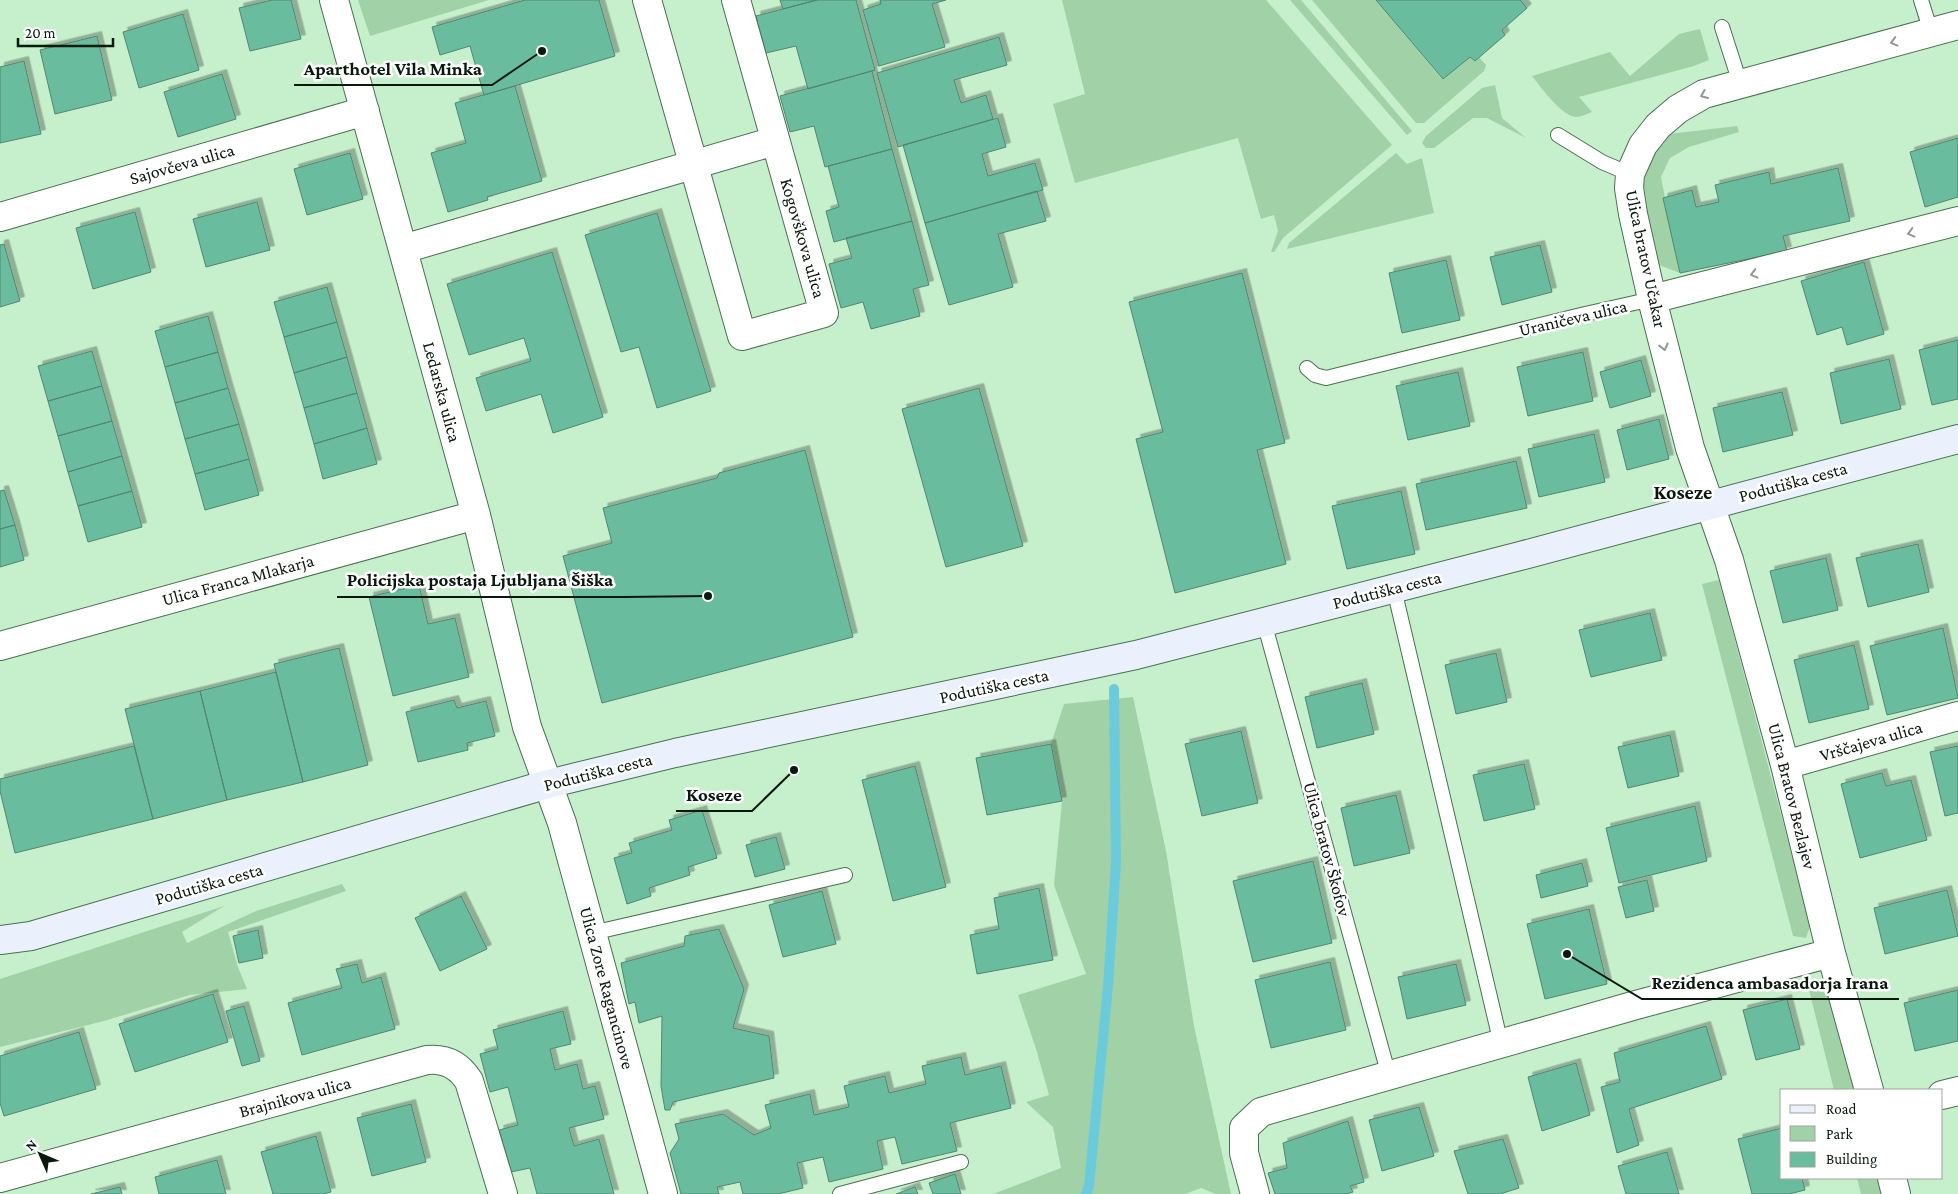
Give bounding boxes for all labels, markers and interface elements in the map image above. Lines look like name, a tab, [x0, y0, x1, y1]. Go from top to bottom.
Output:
scale bar	[18, 15, 112, 47]
text: 20 m	[25, 25, 56, 41]
one-way arrow	[1890, 36, 1898, 47]
callout: Aparthotel Vila Minka	[294, 51, 492, 85]
text: Aparthotel Vila Minka	[303, 58, 483, 79]
one-way arrow	[1700, 88, 1709, 99]
street label: Sajovčeva ulica	[127, 139, 237, 189]
street label: Kogovškova ulica	[776, 176, 830, 300]
street label: Ulica bratov Učakar	[1622, 188, 1671, 331]
one-way arrow	[1906, 227, 1915, 238]
one-way arrow	[1749, 268, 1758, 279]
street label: Uraničeva ulica	[1517, 296, 1629, 340]
street label: Ledarska ulica	[419, 340, 465, 444]
one-way arrow	[1658, 342, 1669, 351]
street label: Podutiška cesta	[1737, 458, 1849, 506]
district label: Koseze	[1654, 481, 1712, 503]
street label: Ulica Franca Mlakarja	[160, 550, 316, 611]
callout: Policijska postaja Ljubljana Šiška	[337, 563, 624, 597]
street label: Podutiška cesta	[1331, 567, 1443, 613]
text: Policijska postaja Ljubljana Šiška	[347, 569, 614, 591]
street label: Podutiška cesta	[938, 665, 1050, 707]
street label: Vrščajeva ulica	[1817, 717, 1925, 766]
street label: Ulica Bratov Bezlajev	[1763, 721, 1820, 872]
street label: Podutiška cesta	[542, 749, 654, 795]
callout: Koseze	[676, 777, 752, 811]
street label: Ulica bratov Škofov	[1299, 779, 1355, 919]
text: Koseze	[686, 784, 742, 805]
street label: Podutiška cesta	[153, 859, 265, 909]
street label: Ulica Zore Ragancinove	[576, 905, 638, 1072]
callout: Rezidenca ambasadorja Irana	[1642, 965, 1899, 999]
text: Rezidenca ambasadorja Irana	[1651, 972, 1889, 994]
street label: Brajnikova ulica	[237, 1072, 353, 1123]
legend	[1780, 1089, 1943, 1179]
text: Road	[1826, 1101, 1857, 1117]
text: Park	[1826, 1126, 1853, 1142]
north arrow	[15, 1129, 65, 1179]
text: N	[22, 1135, 40, 1154]
text: Building	[1826, 1151, 1877, 1168]

